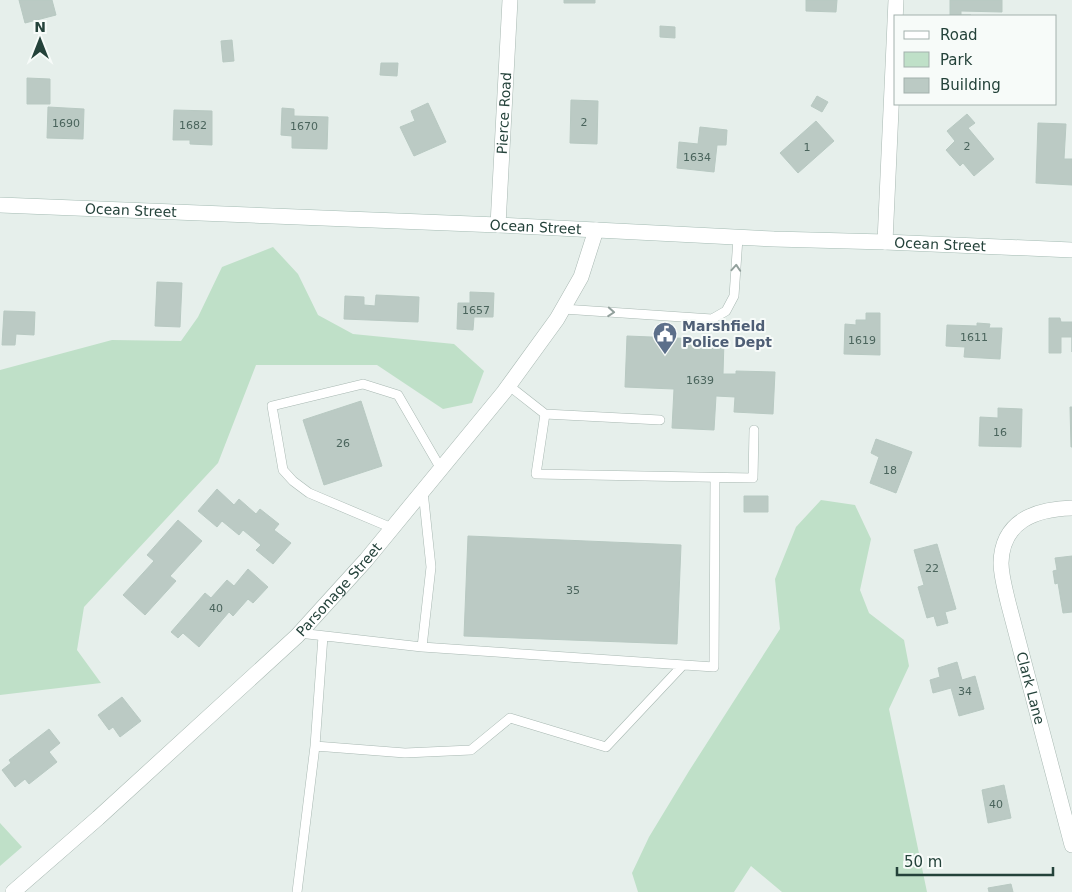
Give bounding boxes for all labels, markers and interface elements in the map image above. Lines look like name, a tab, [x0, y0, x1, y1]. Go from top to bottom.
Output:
north arrow	[15, 15, 65, 65]
legend	[894, 15, 1057, 105]
text: N	[34, 19, 46, 35]
text: Road	[940, 26, 978, 44]
text: Park	[940, 51, 973, 69]
street label: Pierce Road	[494, 72, 514, 155]
text: Building	[940, 76, 1001, 94]
house number: 2	[581, 116, 588, 129]
house number: 1690	[52, 117, 80, 130]
house number: 1682	[179, 119, 207, 132]
house number: 1670	[290, 120, 318, 133]
house number: 2	[964, 140, 971, 153]
house number: 1	[804, 141, 811, 154]
house number: 1634	[683, 151, 711, 164]
street label: Ocean Street	[85, 200, 178, 220]
street label: Ocean Street	[489, 217, 582, 237]
street label: Ocean Street	[894, 234, 987, 254]
one-way arrow	[731, 263, 742, 271]
house number: 1657	[462, 304, 490, 317]
one-way arrow	[608, 306, 616, 317]
place label: Marshfield Police Dept	[682, 318, 772, 350]
public building icon: Marshfield Police Dept	[652, 321, 678, 355]
house number: 1611	[960, 331, 988, 344]
house number: 1619	[848, 334, 876, 347]
house number: 1639	[686, 374, 714, 387]
house number: 16	[993, 426, 1007, 439]
house number: 26	[336, 437, 350, 450]
house number: 18	[883, 464, 897, 477]
street label: Parsonage Street	[293, 539, 385, 639]
house number: 22	[925, 562, 939, 575]
house number: 35	[566, 584, 580, 597]
house number: 40	[209, 602, 223, 615]
street label: Clark Lane	[1013, 650, 1048, 726]
house number: 34	[958, 685, 972, 698]
house number: 40	[989, 798, 1003, 811]
scale bar	[897, 844, 1053, 876]
text: 50 m	[904, 853, 942, 871]

